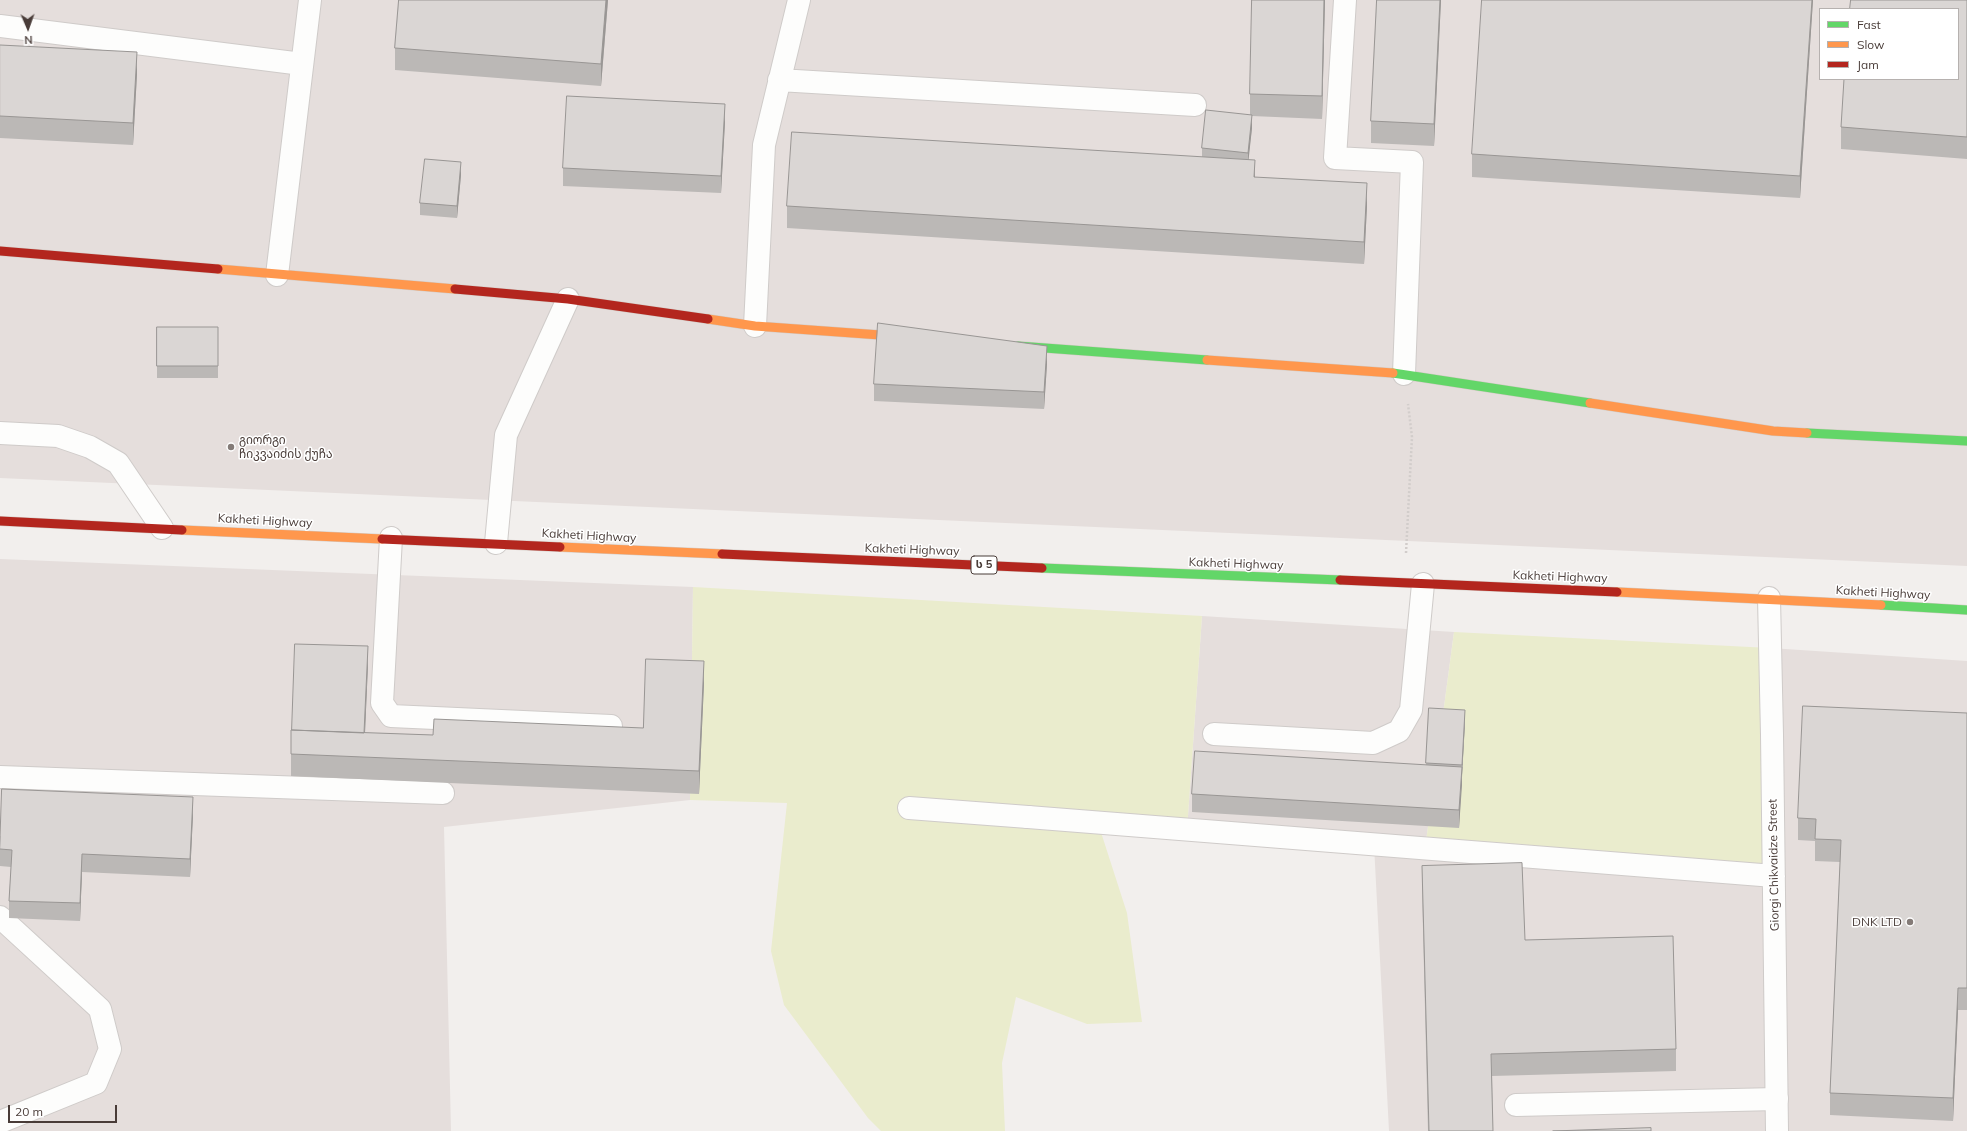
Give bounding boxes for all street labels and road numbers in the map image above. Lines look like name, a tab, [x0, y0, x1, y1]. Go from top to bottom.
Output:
street label: Kakheti Highway	[217, 511, 313, 531]
street label: Kakheti Highway	[541, 526, 637, 546]
street label: Kakheti Highway	[864, 541, 960, 559]
street label: Kakheti Highway	[1188, 555, 1284, 573]
road number: ს 5	[971, 556, 997, 574]
street label: Kakheti Highway	[1512, 568, 1608, 586]
street label: Kakheti Highway	[1835, 583, 1931, 603]
street label: Giorgi Chikvaidze Street	[1766, 799, 1782, 931]

